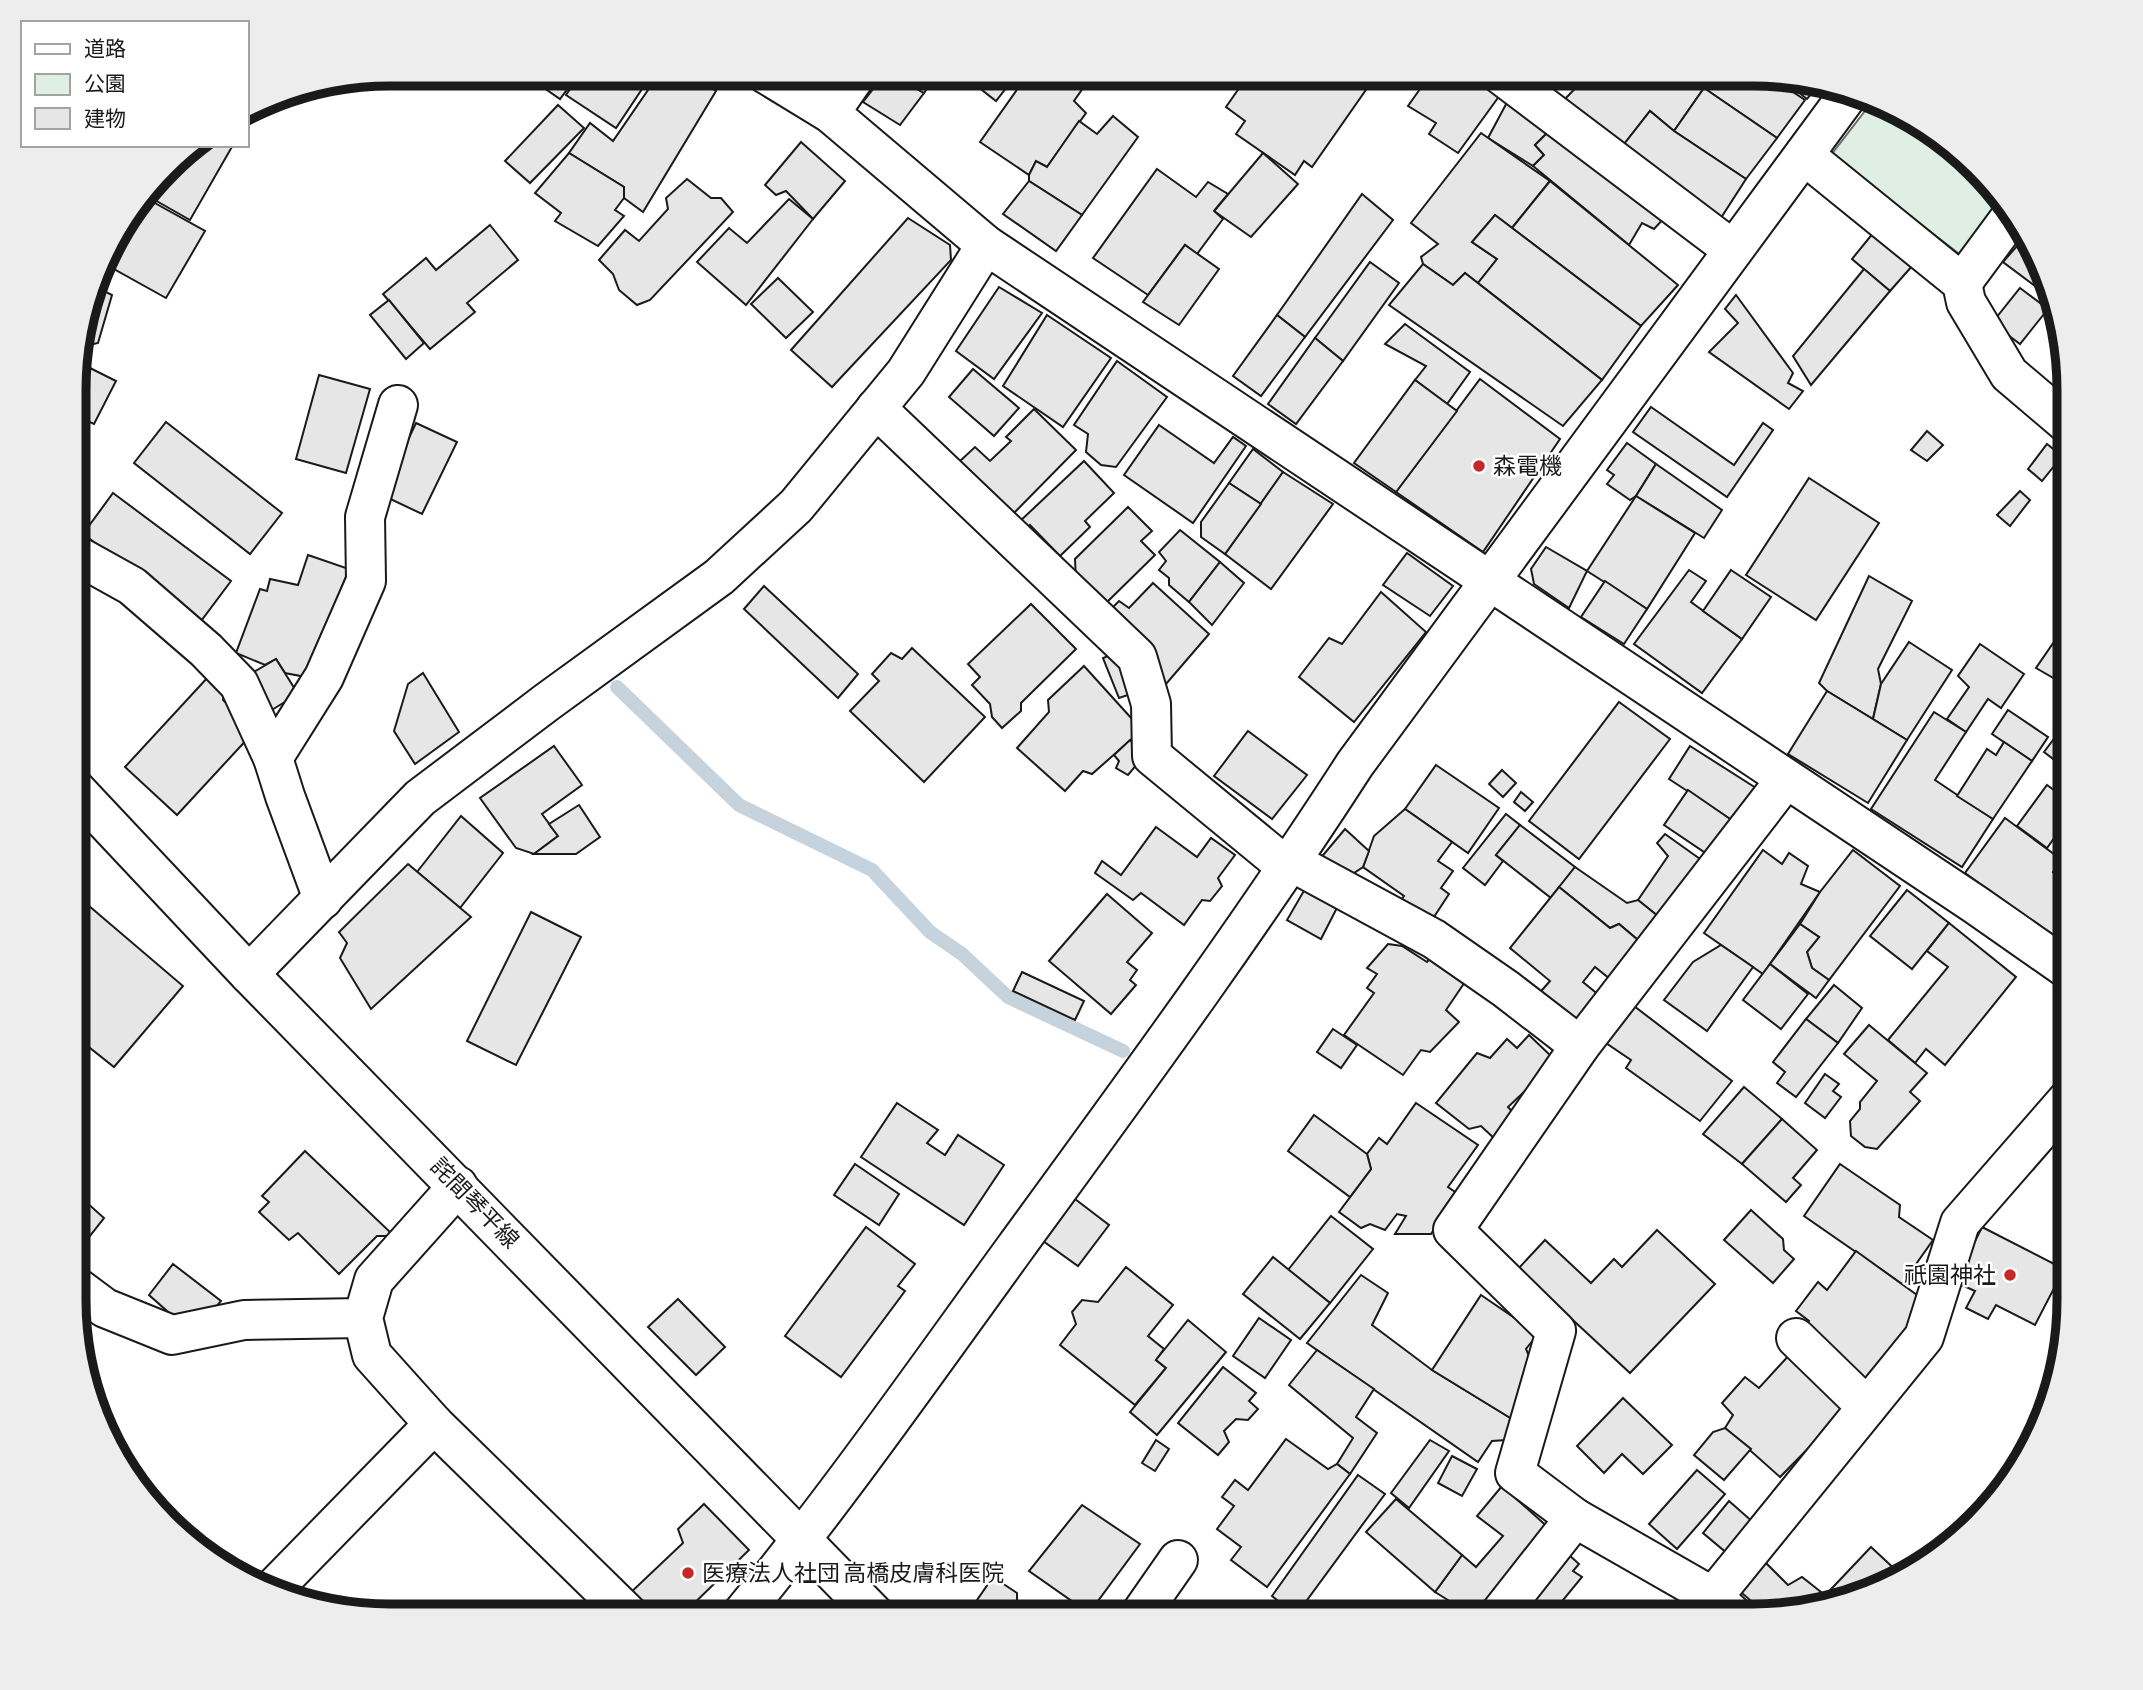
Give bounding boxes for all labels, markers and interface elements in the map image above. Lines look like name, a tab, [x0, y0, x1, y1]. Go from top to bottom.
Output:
legend	[21, 21, 248, 147]
text: 道路	[84, 36, 126, 60]
text: 公園	[84, 71, 126, 95]
text: 建物	[84, 106, 126, 130]
place label: 森電機	[1493, 453, 1562, 479]
marker: 森電機	[1471, 458, 1487, 474]
street label: 詫間琴平線	[426, 1153, 524, 1253]
place label: 祇園神社	[1904, 1262, 1996, 1288]
marker: 祇園神社	[2002, 1267, 2018, 1283]
place label: 医療法人社団 高橋皮膚科医院	[702, 1560, 1004, 1586]
marker: 医療法人社団 高橋皮膚科医院	[680, 1565, 696, 1581]

